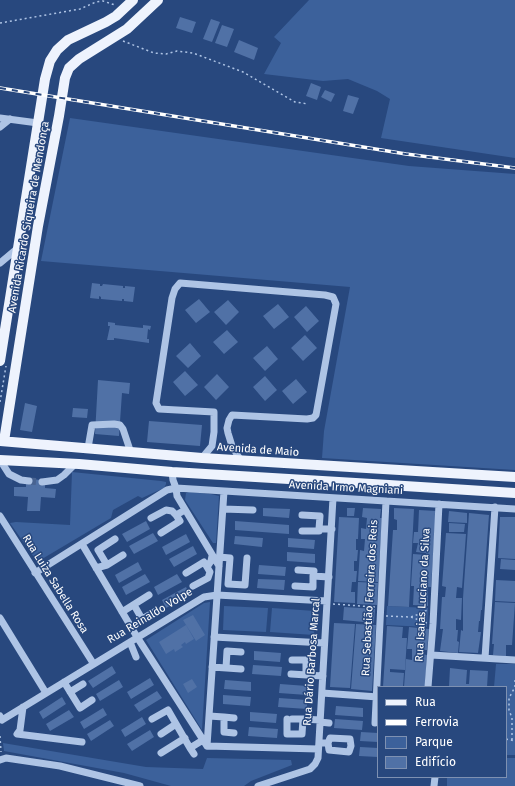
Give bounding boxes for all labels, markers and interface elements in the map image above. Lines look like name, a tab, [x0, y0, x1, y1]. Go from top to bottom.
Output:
street label: Avenida Ricardo Siqueira de Mendonça	[6, 120, 52, 314]
street label: Avenida de Maio	[217, 441, 299, 459]
street label: Avenida Irmo Magniani	[289, 478, 403, 498]
street label: Rua Sebastião Ferreira dos Reis	[359, 519, 381, 677]
street label: Rua Isaias Luciano da Silva	[413, 528, 433, 662]
street label: Rua Luiza Sabella Rosa	[19, 532, 91, 636]
street label: Rua Reinaldo Volpe	[105, 585, 195, 647]
street label: Rua Dário Barbosa Marcal	[301, 598, 323, 726]
legend	[377, 686, 507, 778]
text: Rua	[415, 695, 436, 709]
text: Ferrovia	[415, 715, 459, 729]
text: Parque	[415, 735, 453, 749]
text: Edifício	[415, 755, 456, 769]

